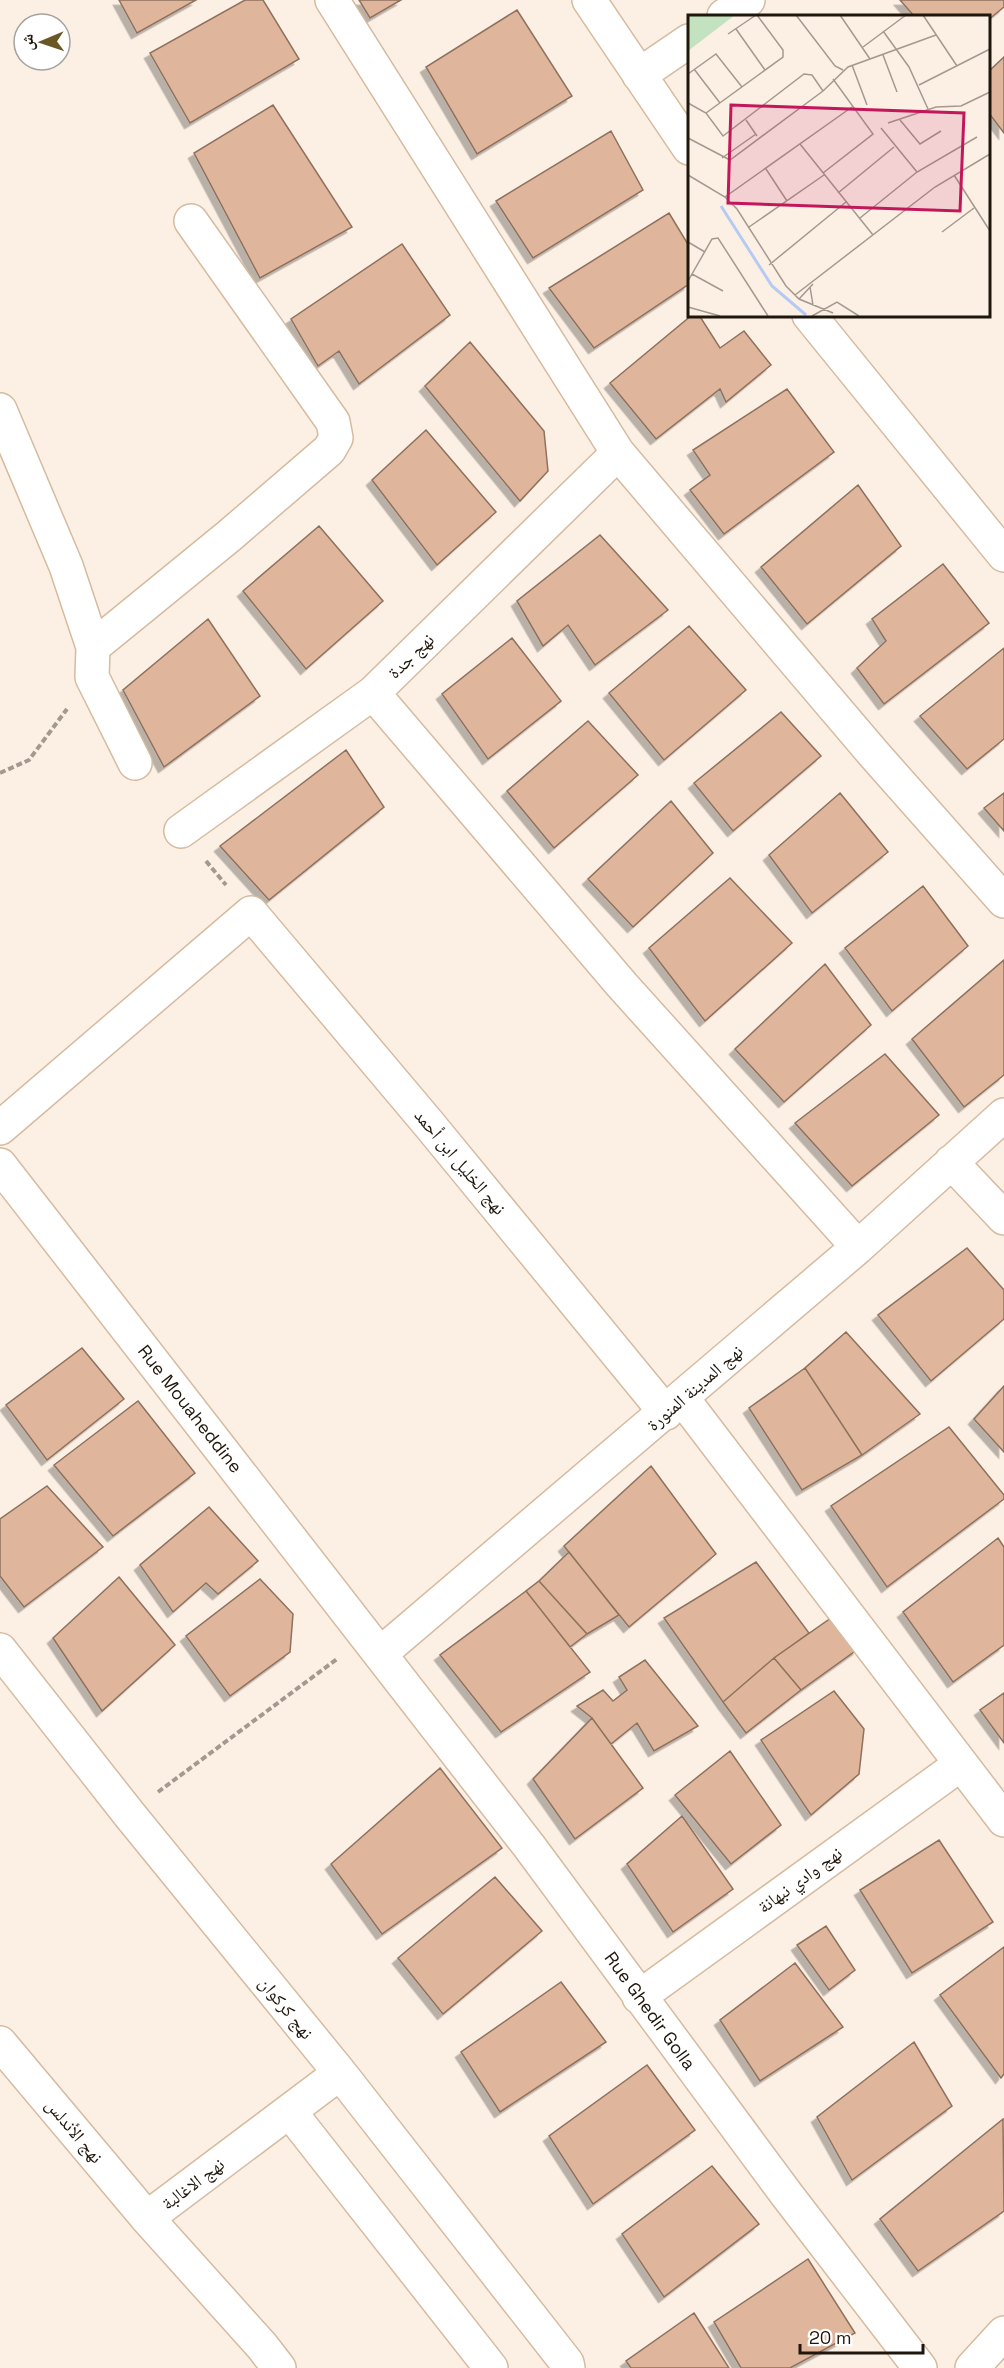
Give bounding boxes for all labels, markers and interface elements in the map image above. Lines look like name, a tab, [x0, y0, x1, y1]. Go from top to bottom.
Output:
north arrow	[12, 12, 72, 72]
inset map	[688, 15, 989, 316]
text: ش	[17, 34, 38, 51]
street label: نهج جدة	[383, 628, 439, 684]
street label: نهج الخليل ابن أحمد	[409, 1104, 511, 1220]
street label: نهج المدينة المنورة	[642, 1339, 748, 1436]
street label: Rue Mouaheddine	[133, 1340, 248, 1478]
street label: نهج وادي نبهانة	[753, 1841, 849, 1921]
street label: Rue Ghedir Golla	[600, 1947, 701, 2074]
street label: نهج كركوان	[253, 1972, 319, 2044]
street label: نهج الأندلس	[40, 2094, 108, 2168]
street label: نهج الاغالبة	[157, 2152, 229, 2216]
scale bar	[800, 2317, 923, 2355]
text: 20 m	[809, 2326, 852, 2349]

